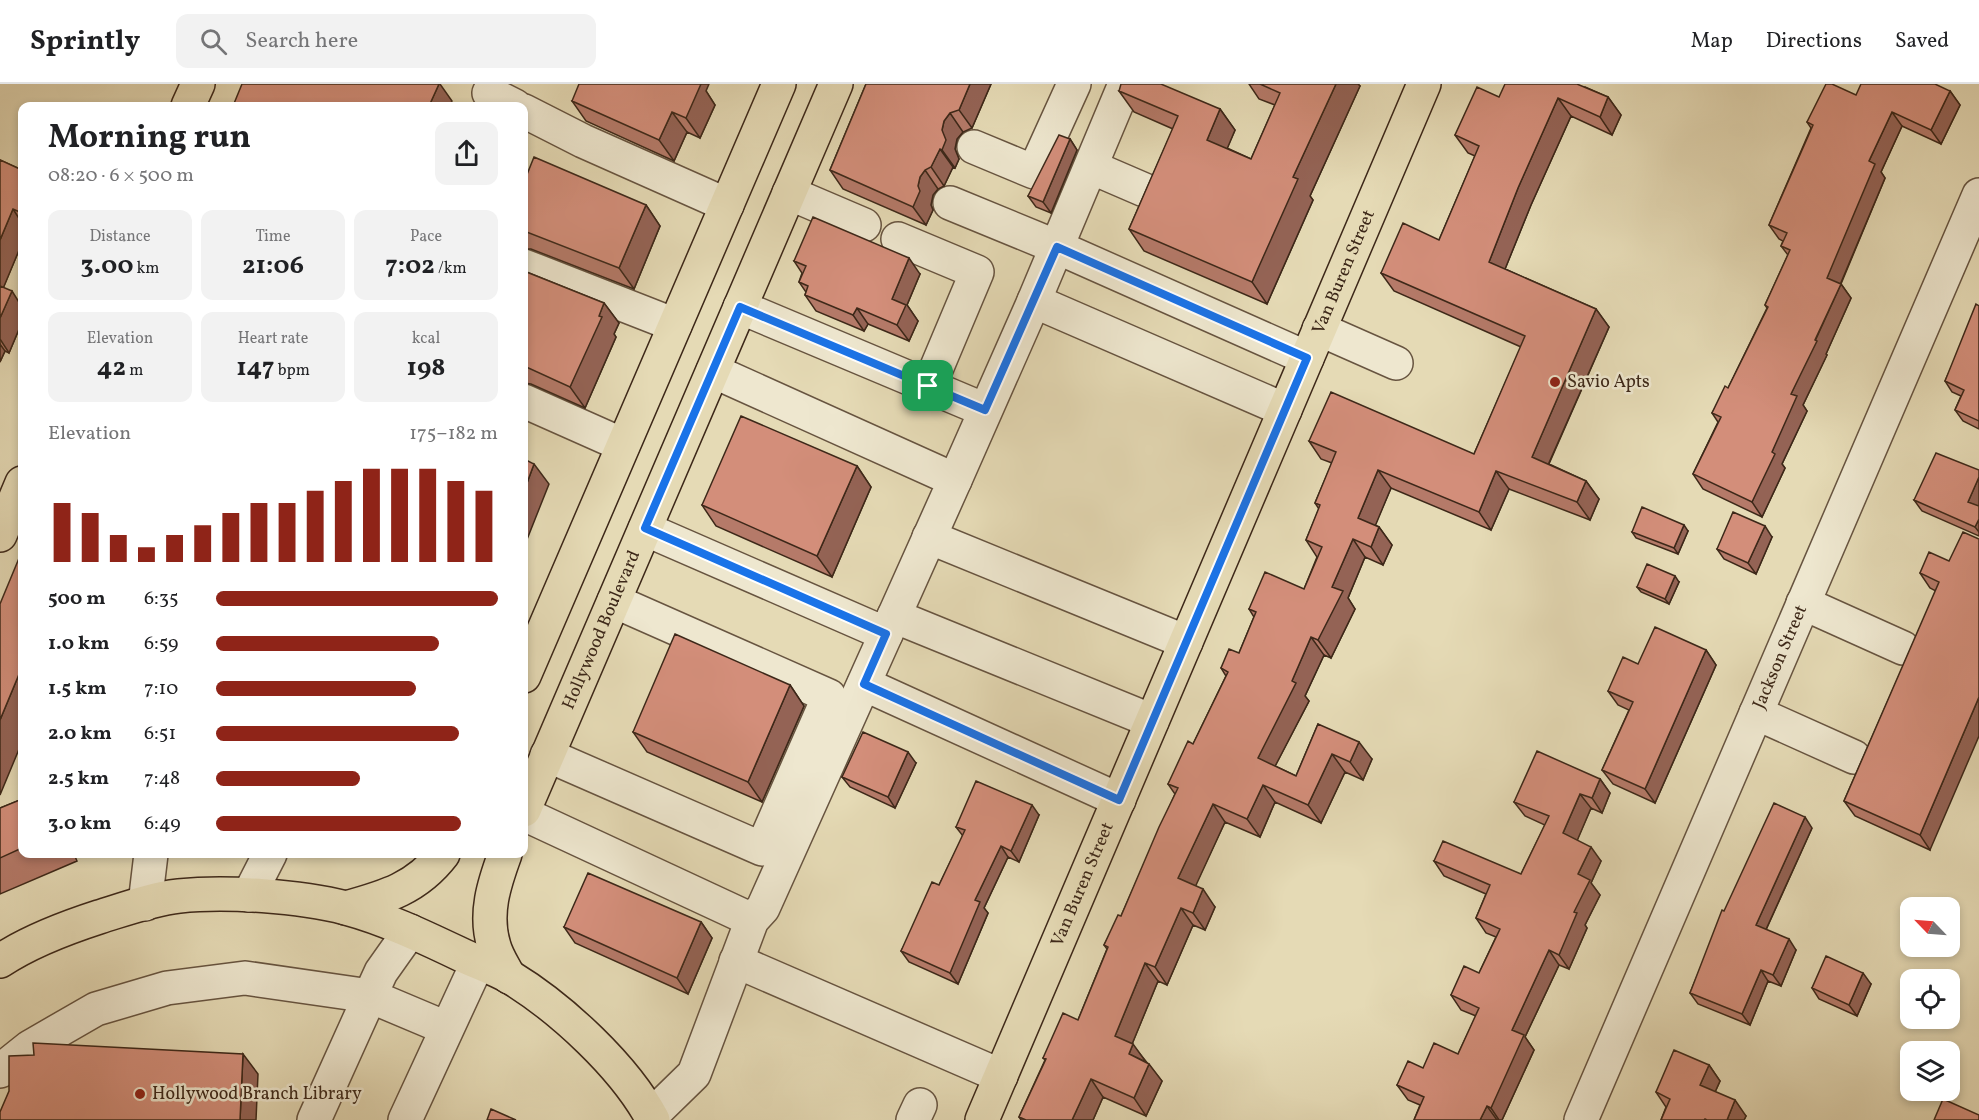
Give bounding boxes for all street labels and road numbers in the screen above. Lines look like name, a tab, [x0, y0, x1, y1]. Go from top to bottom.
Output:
street label: Van Buren Street	[1306, 206, 1381, 338]
street label: Hollywood Boulevard	[556, 546, 647, 713]
street label: Jackson Street	[1747, 601, 1814, 713]
street label: Van Buren Street	[1045, 818, 1120, 951]

